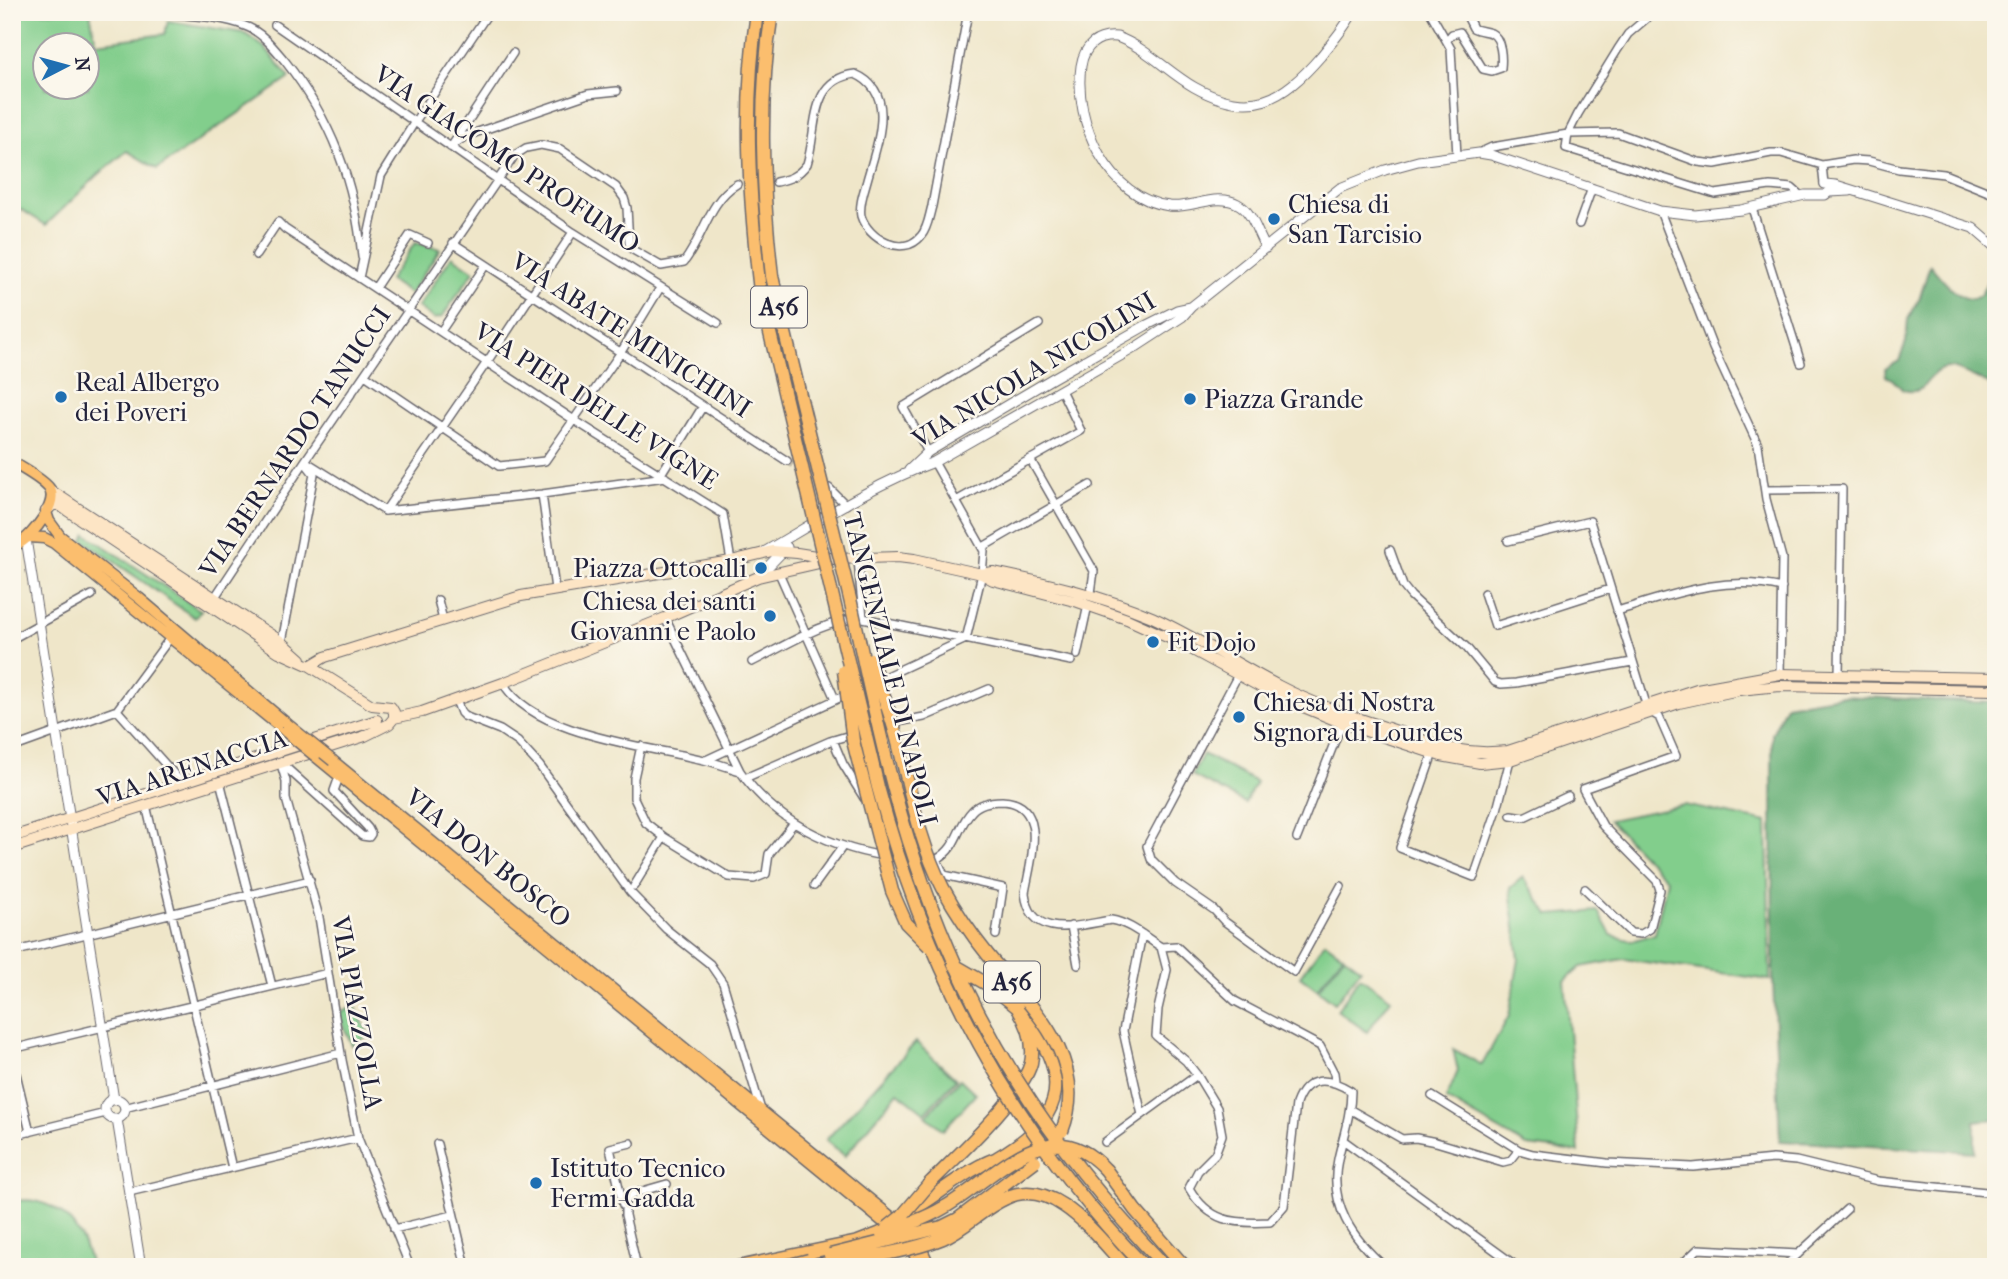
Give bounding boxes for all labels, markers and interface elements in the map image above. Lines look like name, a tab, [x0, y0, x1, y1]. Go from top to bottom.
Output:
north arrow	[32, 32, 102, 102]
text: N	[70, 56, 94, 73]
street label: VIA GIACOMO PROFUMO	[367, 58, 646, 260]
place label: Chiesa di San Tarcisio	[1288, 189, 1422, 250]
marker: Chiesa di San Tarcisio	[1266, 211, 1282, 227]
street label: VIA ABATE MINICHINI	[504, 245, 757, 424]
street label: VIA NICOLA NICOLINI	[906, 285, 1161, 456]
road number: A56	[751, 286, 807, 328]
street label: VIA BERNARDO TANUCCI	[192, 300, 398, 584]
street label: VIA PIER DELLE VIGNE	[467, 315, 724, 497]
place label: Real Albergo dei Poveri	[75, 367, 220, 428]
place label: Piazza Grande	[1204, 384, 1364, 415]
marker: Real Albergo dei Poveri	[53, 389, 69, 405]
marker: Piazza Grande	[1182, 391, 1198, 407]
street label: TANGENZIALE DI NAPOLI	[836, 509, 944, 829]
place label: Piazza Ottocalli	[573, 553, 747, 584]
marker: Piazza Ottocalli	[753, 560, 769, 576]
place label: Chiesa dei santi Giovanni e Paolo	[570, 586, 756, 647]
marker: Chiesa dei santi Giovanni e Paolo	[762, 608, 778, 624]
place label: Fit Dojo	[1167, 627, 1256, 658]
marker: Fit Dojo	[1145, 634, 1161, 650]
place label: Chiesa di Nostra Signora di Lourdes	[1253, 687, 1463, 748]
marker: Chiesa di Nostra Signora di Lourdes	[1231, 709, 1247, 725]
street label: VIA ARENACCIA	[92, 722, 292, 814]
street label: VIA DON BOSCO	[398, 781, 577, 934]
street label: VIA PIAZZOLLA	[325, 913, 389, 1113]
road number: A56	[984, 962, 1040, 1002]
place label: Istituto Tecnico Fermi-Gadda	[550, 1153, 725, 1214]
marker: Istituto Tecnico Fermi-Gadda	[528, 1175, 544, 1191]

